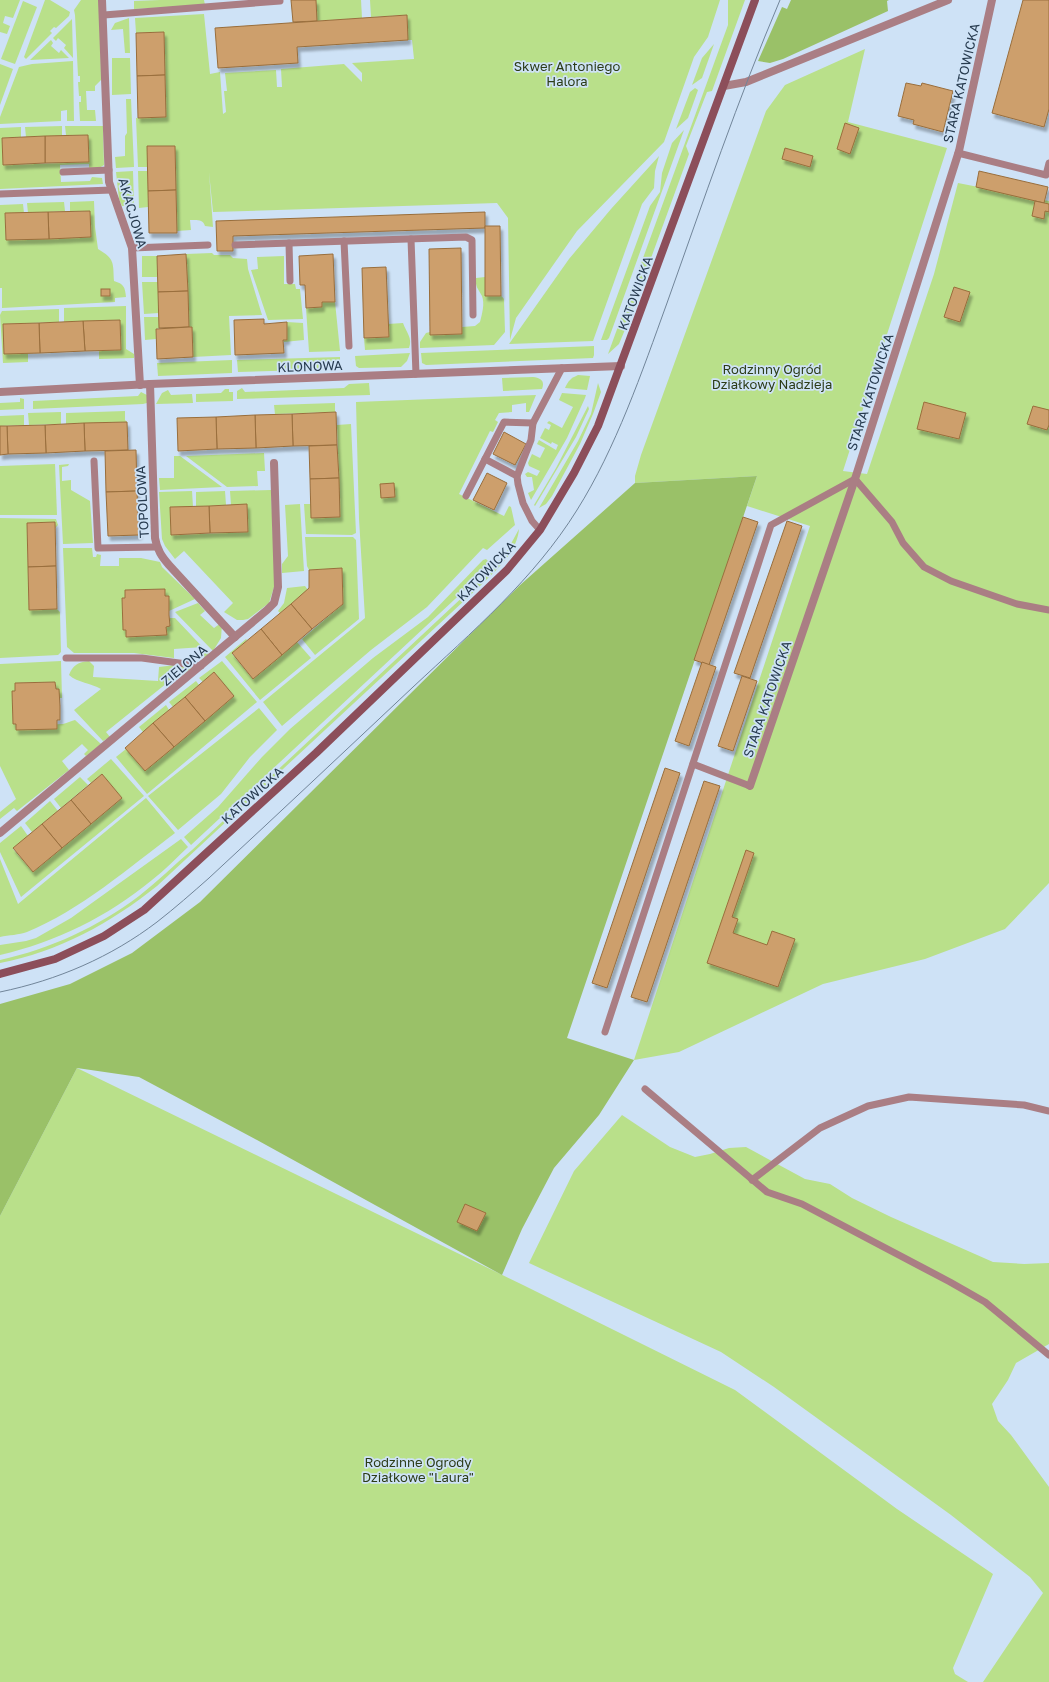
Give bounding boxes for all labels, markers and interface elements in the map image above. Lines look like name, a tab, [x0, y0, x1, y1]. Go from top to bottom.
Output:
street label: STARA KATOWICKA	[939, 21, 983, 144]
park label: Skwer Antoniego Halora	[514, 58, 620, 89]
street label: AKACJOWA	[115, 176, 151, 250]
street label: KATOWICKA	[614, 254, 656, 332]
street label: STARA KATOWICKA	[844, 331, 897, 453]
street label: KLONOWA	[277, 357, 343, 375]
park label: Rodzinny Ogród Działkowy Nadzieja	[712, 361, 832, 392]
street label: TOPOLOWA	[132, 465, 152, 539]
street label: KATOWICKA	[453, 537, 519, 604]
street label: STARA KATOWICKA	[740, 638, 795, 759]
street label: ZIELONA	[158, 641, 210, 689]
street label: KATOWICKA	[218, 763, 286, 827]
park label: Rodzinne Ogrody Działkowe "Laura"	[362, 1454, 474, 1485]

